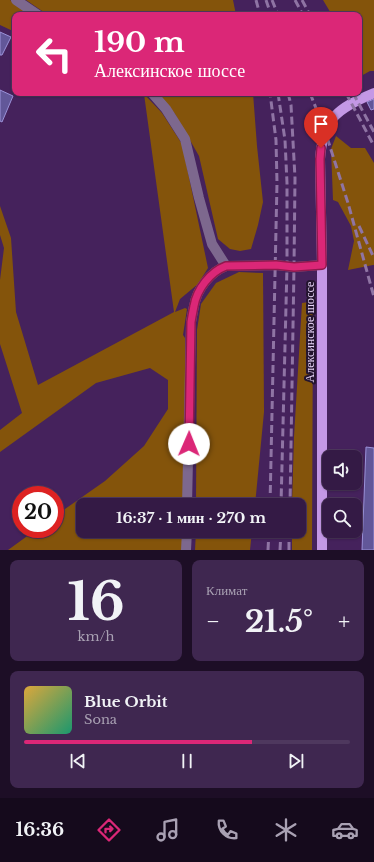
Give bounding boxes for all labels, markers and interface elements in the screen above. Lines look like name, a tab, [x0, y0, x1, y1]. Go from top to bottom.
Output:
text: 190 m	[94, 25, 185, 60]
icon: left	[28, 28, 80, 80]
text: Алексинское шоссе	[94, 60, 245, 82]
pin	[304, 107, 338, 148]
icon: arrive	[310, 113, 332, 135]
street label: Алексинское шоссе	[302, 282, 317, 382]
position arrow	[168, 423, 210, 465]
map controls	[322, 450, 362, 538]
button: sound	[322, 450, 362, 490]
speed limit sign: 20	[12, 486, 64, 538]
button: search	[322, 498, 362, 538]
text: 16:37 · 1 мин · 270 m	[116, 508, 266, 527]
text: 16	[67, 570, 125, 634]
text: Климат	[206, 582, 247, 599]
text: 21.5°	[245, 603, 313, 640]
text: −	[206, 608, 220, 635]
text: +	[338, 608, 350, 635]
text: km/h	[78, 628, 114, 645]
text: Blue Orbit	[84, 692, 167, 711]
text: Sona	[84, 711, 117, 728]
icon: previous	[67, 750, 89, 772]
icon: pause	[176, 750, 198, 772]
icon: next	[285, 750, 307, 772]
icon: directions	[95, 816, 123, 844]
icon: music	[154, 816, 182, 844]
icon: phone	[213, 816, 241, 844]
icon: climate	[272, 816, 300, 844]
icon: car	[331, 816, 359, 844]
text: 16:36	[15, 819, 64, 841]

